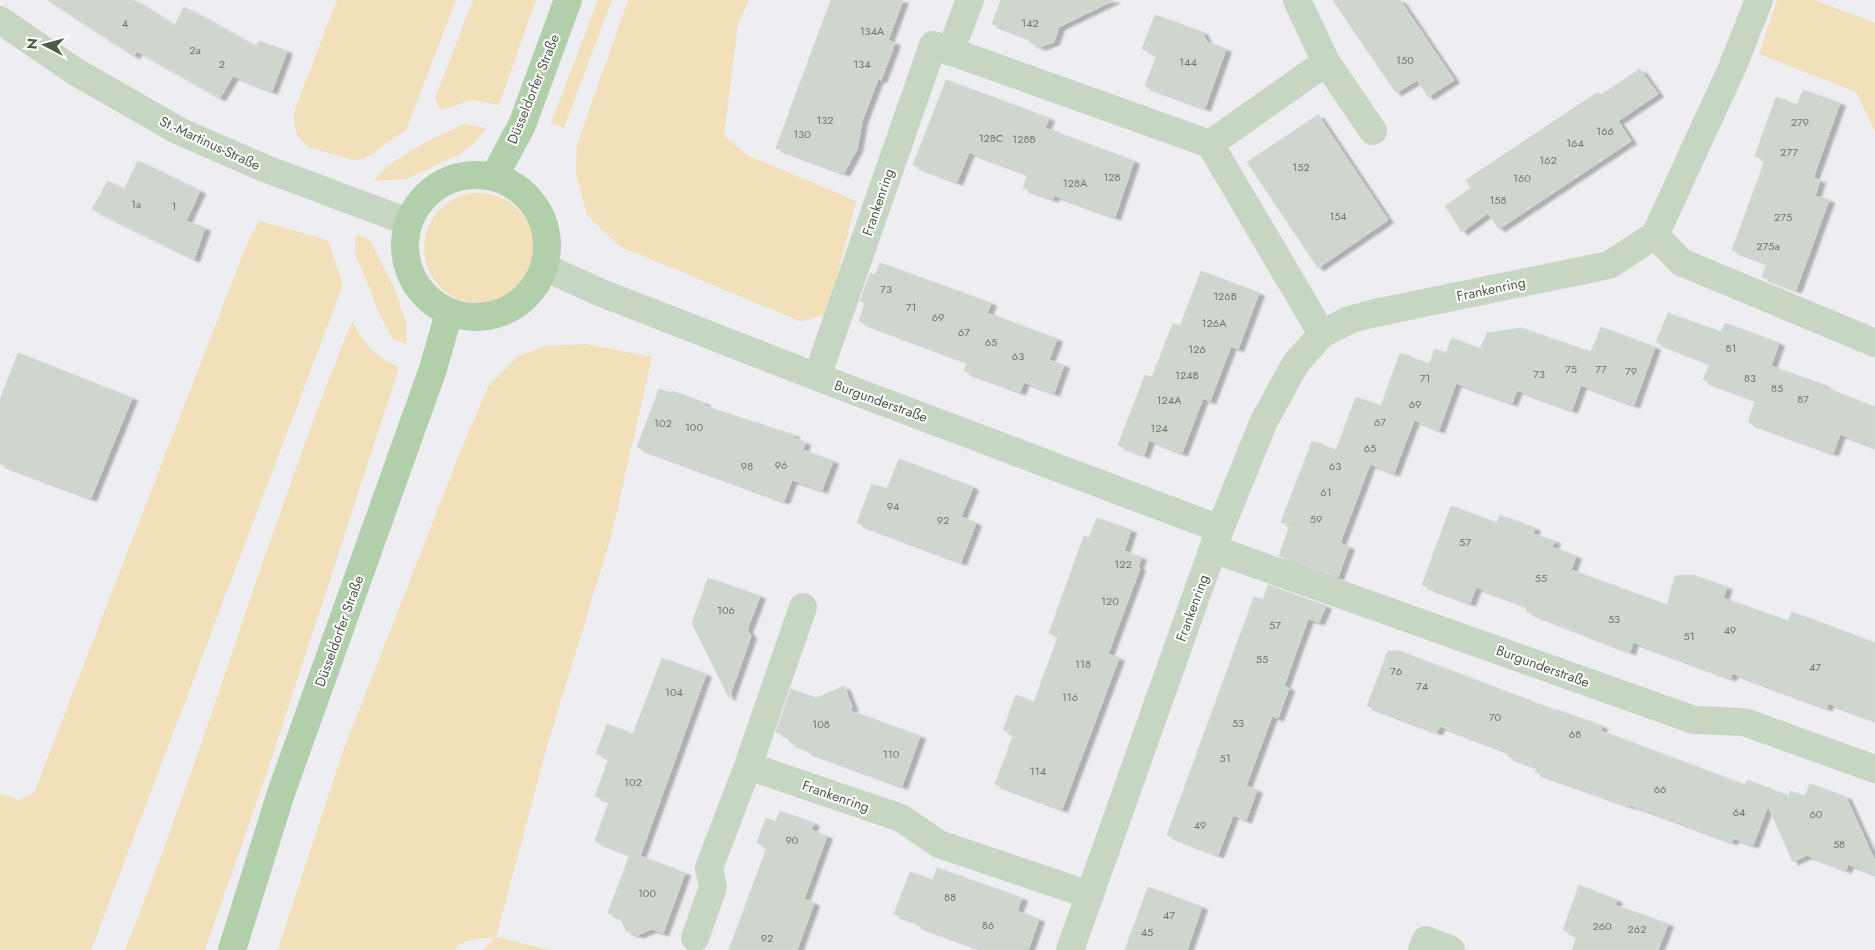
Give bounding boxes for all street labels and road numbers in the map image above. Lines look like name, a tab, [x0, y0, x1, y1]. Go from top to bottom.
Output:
street label: Düsseldorfer Straße	[502, 31, 564, 147]
street label: St.-Martinus-Straße	[156, 111, 264, 175]
street label: Frankenring	[857, 166, 899, 238]
street label: Frankenring	[1455, 272, 1527, 306]
street label: Burgunderstraße	[831, 375, 931, 427]
street label: Frankenring	[1171, 572, 1213, 644]
street label: Düsseldorfer Straße	[310, 573, 368, 689]
street label: Burgunderstraße	[1493, 640, 1593, 692]
street label: Frankenring	[800, 775, 872, 817]

